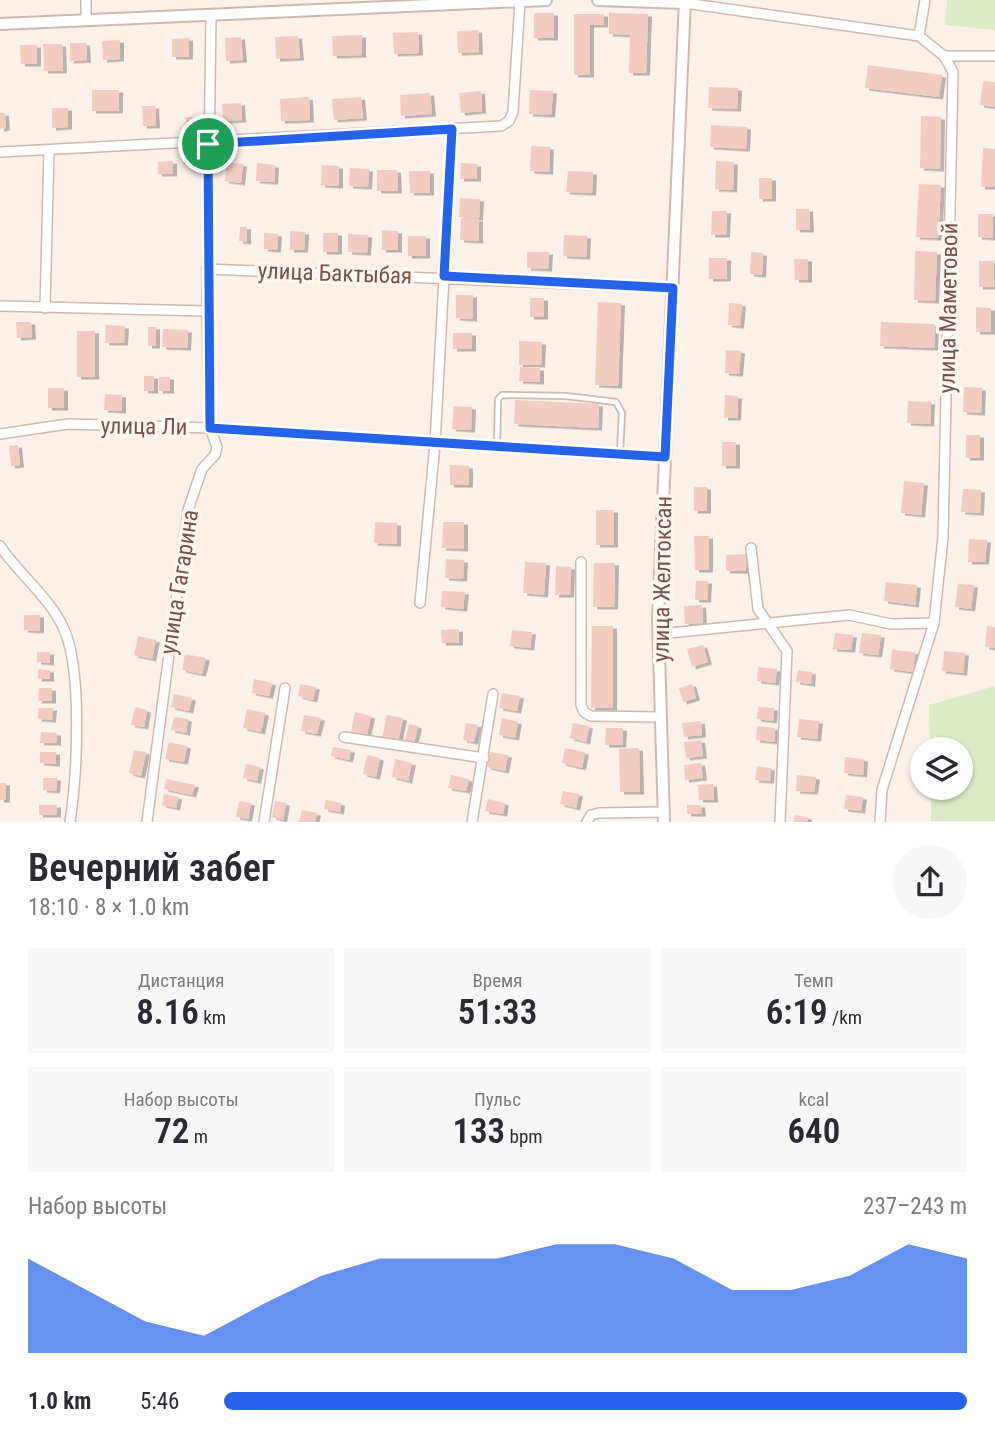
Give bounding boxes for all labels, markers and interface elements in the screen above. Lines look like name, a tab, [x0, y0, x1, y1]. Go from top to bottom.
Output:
pin	[178, 114, 238, 174]
icon: arrive	[189, 125, 227, 163]
street label: улица Маметовой	[934, 223, 963, 393]
street label: улица Бактыбая	[257, 257, 413, 290]
street label: улица Ли	[100, 412, 188, 441]
street label: улица Желтоксан	[648, 496, 677, 662]
street label: улица Гагарина	[155, 508, 204, 656]
map controls	[910, 737, 973, 800]
button: layers	[910, 737, 973, 800]
button: share	[893, 845, 967, 919]
text: Вечерний забег	[28, 846, 275, 890]
text: 18:10 · 8 × 1.0 km	[28, 894, 189, 921]
text: Дистанция	[138, 969, 224, 992]
text: Время	[472, 969, 523, 992]
text: Темп	[794, 969, 834, 992]
text: 8.16	[136, 992, 199, 1033]
text: 51:33	[458, 992, 537, 1033]
text: 6:19	[766, 992, 828, 1033]
text: km	[199, 1006, 226, 1029]
text: /km	[828, 1006, 862, 1029]
text: Набор высоты	[124, 1088, 239, 1111]
text: Пульс	[474, 1088, 521, 1111]
text: kcal	[799, 1088, 829, 1111]
text: 72	[154, 1111, 189, 1152]
text: 133	[452, 1111, 505, 1152]
text: 640	[787, 1111, 840, 1152]
text: m	[189, 1125, 208, 1148]
text: bpm	[505, 1125, 543, 1148]
text: Набор высоты	[28, 1193, 167, 1220]
text: 237–243 m	[863, 1193, 967, 1220]
text: 1.0 km	[28, 1388, 91, 1415]
text: 5:46	[140, 1388, 179, 1415]

